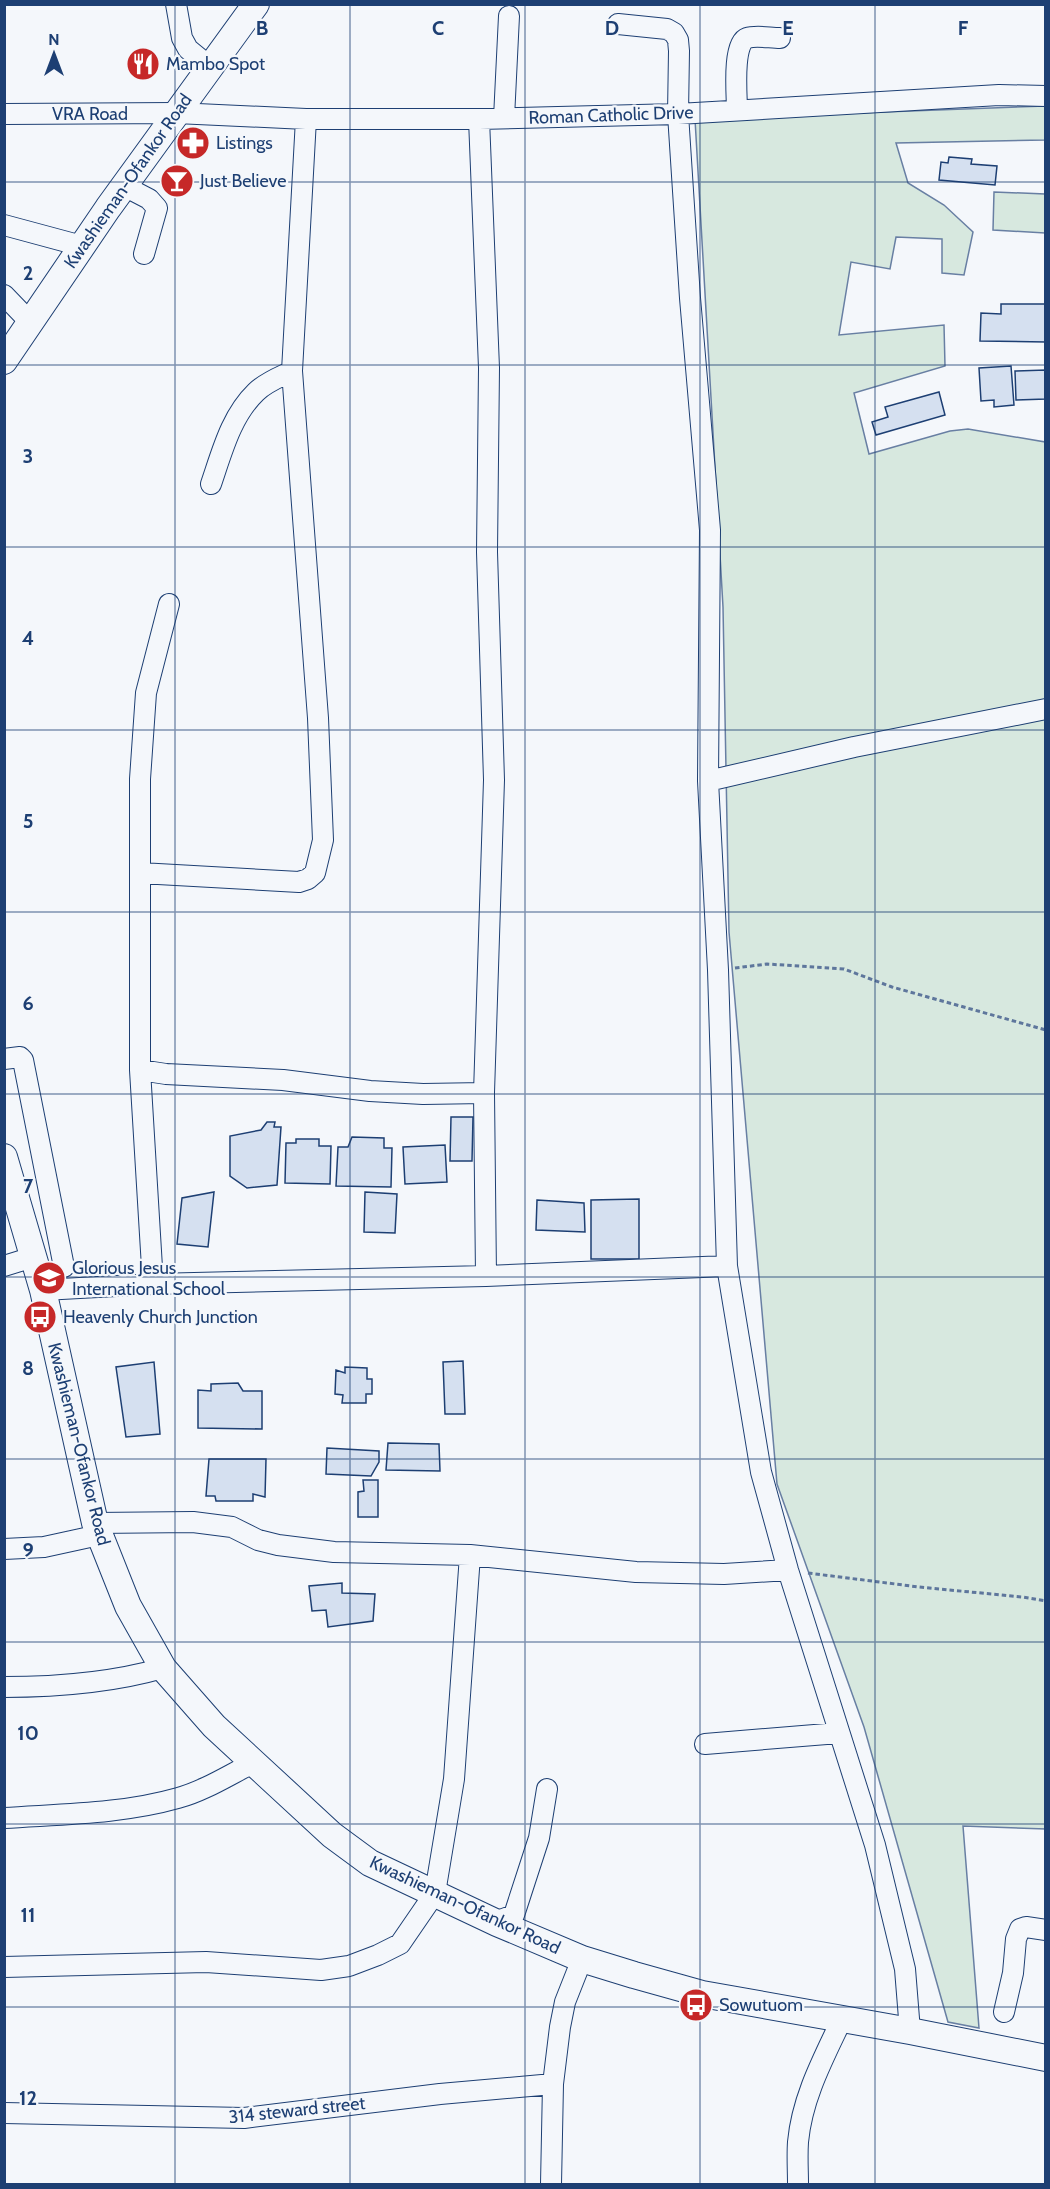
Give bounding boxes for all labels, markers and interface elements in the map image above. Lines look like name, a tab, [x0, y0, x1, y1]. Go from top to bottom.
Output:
text: B	[256, 16, 268, 40]
text: C	[432, 16, 444, 40]
text: D	[605, 16, 619, 40]
text: E	[782, 16, 794, 40]
text: F	[958, 16, 969, 40]
north arrow	[24, 24, 84, 84]
text: N	[48, 30, 60, 49]
restaurant icon: Mambo Spot	[125, 46, 161, 82]
place label: Mambo Spot	[166, 53, 265, 75]
street label: Kwashieman-Ofankor Road	[59, 89, 197, 273]
street label: Roman Catholic Drive	[528, 101, 694, 129]
street label: VRA Road	[52, 103, 128, 125]
pharmacy icon: Listings	[175, 125, 211, 161]
place label: Listings	[216, 132, 273, 154]
bar icon: Just Believe	[159, 163, 195, 199]
place label: Just Believe	[199, 170, 286, 192]
text: 2	[23, 261, 33, 285]
text: 3	[23, 444, 33, 468]
text: 4	[22, 626, 34, 650]
text: 5	[23, 809, 33, 833]
text: 6	[22, 991, 34, 1015]
text: 7	[23, 1174, 34, 1198]
place label: Glorious Jesus International School	[72, 1257, 226, 1300]
school or university icon: Glorious Jesus International School	[31, 1260, 67, 1296]
bus stop icon: Heavenly Church Junction	[22, 1299, 58, 1335]
place label: Heavenly Church Junction	[63, 1306, 258, 1328]
street label: Kwashieman-Ofankor Road	[43, 1340, 115, 1548]
text: 8	[22, 1356, 34, 1380]
text: 9	[22, 1538, 34, 1562]
text: 10	[17, 1721, 39, 1745]
street label: Kwashieman-Ofankor Road	[366, 1851, 564, 1959]
text: 11	[21, 1903, 35, 1927]
bus stop icon: Sowutuom	[678, 1987, 714, 2023]
place label: Sowutuom	[719, 1994, 803, 2016]
text: 12	[19, 2086, 37, 2110]
street label: 314 steward street	[228, 2092, 366, 2128]

